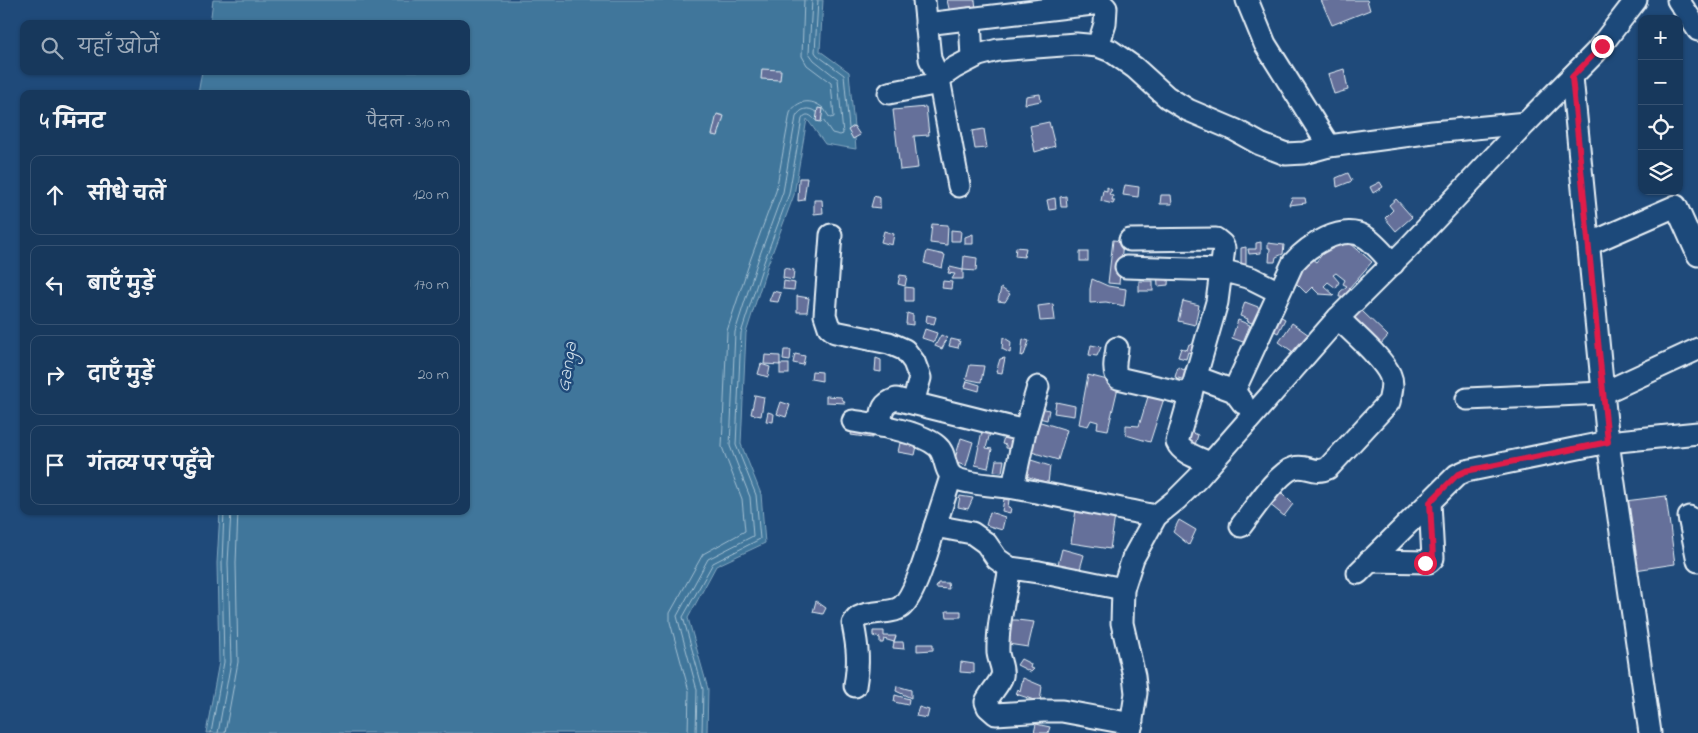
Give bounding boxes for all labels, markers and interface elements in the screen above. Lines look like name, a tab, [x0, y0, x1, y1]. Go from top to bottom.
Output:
map controls	[1638, 15, 1683, 195]
button: +	[1638, 15, 1683, 60]
search box	[20, 20, 470, 75]
icon: search	[38, 34, 66, 62]
text: यहाँ खोजें	[78, 35, 160, 62]
route end	[1591, 35, 1614, 58]
button: −	[1638, 60, 1683, 105]
button: locate	[1638, 105, 1683, 150]
text: 4 मिनट	[40, 108, 105, 138]
text: पैदल · 310 m	[367, 111, 450, 135]
button: layers	[1638, 150, 1683, 195]
icon: ahead	[41, 181, 69, 209]
text: सीधे चलें	[88, 182, 166, 209]
text: 120 m	[413, 183, 449, 207]
icon: left	[41, 271, 69, 299]
text: बाएँ मुड़ें	[88, 272, 155, 299]
text: 170 m	[414, 273, 449, 297]
water label: Ganga	[551, 339, 586, 394]
icon: right	[41, 361, 69, 389]
text: दाएँ मुड़ें	[88, 362, 154, 389]
text: 20 m	[418, 363, 449, 387]
icon: arrive	[41, 451, 69, 479]
text: गंतव्य पर पहुँचे	[88, 452, 213, 479]
route start	[1414, 552, 1437, 575]

